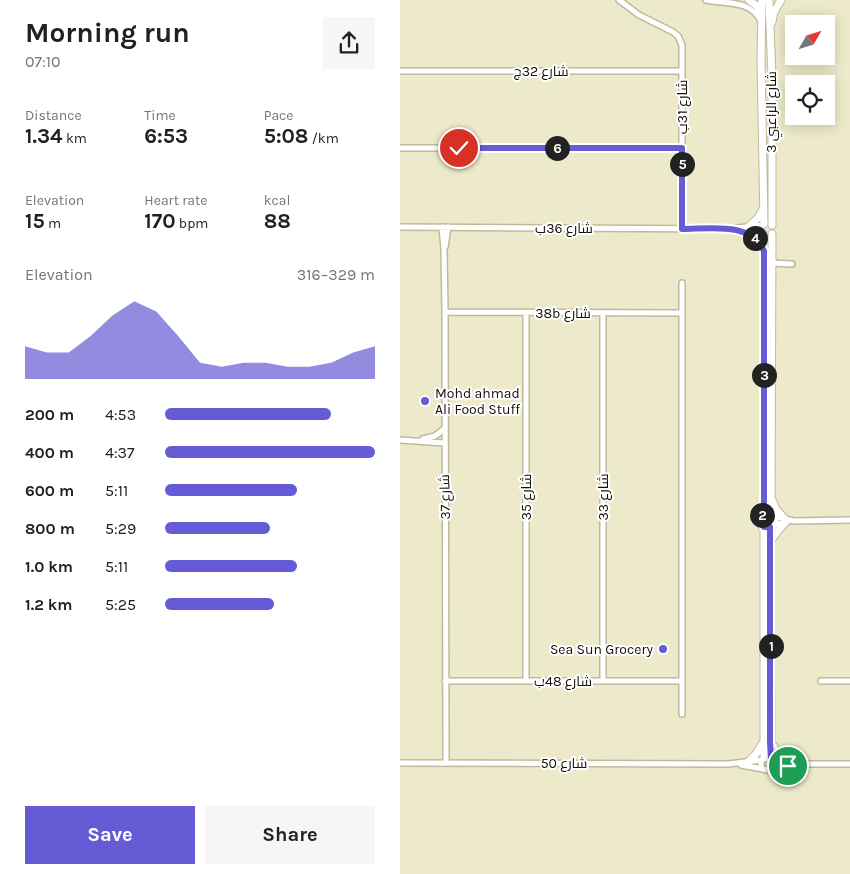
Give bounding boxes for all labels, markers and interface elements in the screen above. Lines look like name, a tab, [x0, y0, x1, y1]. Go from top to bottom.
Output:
north arrow	[785, 15, 835, 65]
map controls	[785, 15, 835, 125]
text: Morning run	[25, 16, 190, 49]
button: share	[323, 17, 375, 69]
text: 07:10	[25, 52, 60, 71]
street label: شارع 32ج	[514, 63, 568, 80]
street label: شارع الراعبي 3	[763, 71, 783, 153]
button: locate	[785, 75, 835, 125]
street label: شارع 31ب	[674, 80, 691, 134]
text: Distance	[25, 107, 82, 124]
text: Time	[144, 107, 176, 124]
text: Pace	[264, 107, 294, 124]
text: 1.34	[25, 124, 63, 148]
text: 6:53	[144, 124, 188, 148]
text: 5:08	[264, 124, 308, 148]
pin	[438, 127, 480, 169]
text: km	[63, 130, 87, 147]
text: /km	[308, 130, 339, 147]
icon: check	[445, 134, 473, 162]
pin: 6	[544, 136, 570, 160]
text: 6	[553, 140, 562, 157]
pin: 5	[670, 152, 694, 176]
text: 5	[678, 156, 687, 173]
text: Elevation	[25, 192, 84, 209]
text: Heart rate	[144, 192, 207, 209]
text: kcal	[264, 192, 290, 209]
text: 15	[25, 209, 45, 233]
text: 170	[144, 209, 176, 233]
text: 88	[264, 209, 291, 233]
text: m	[45, 215, 61, 232]
text: bpm	[176, 215, 208, 232]
street label: شارع 36ب	[535, 220, 593, 237]
pin: 4	[742, 226, 768, 250]
text: 4	[751, 230, 760, 247]
text: Elevation	[25, 265, 93, 284]
text: 316–329 m	[297, 265, 375, 284]
street label: 38b شارع	[535, 305, 591, 322]
pin: 3	[752, 362, 776, 388]
text: 3	[760, 367, 769, 384]
place label: Mohd ahmad Ali Food Stuff	[435, 385, 520, 418]
marker: Mohd ahmad Ali Food Stuff	[419, 395, 431, 407]
text: 200 m	[25, 405, 74, 424]
text: 4:53	[105, 405, 136, 424]
text: 400 m	[25, 443, 74, 462]
text: 4:37	[105, 443, 135, 462]
street label: شارع 37	[436, 474, 454, 520]
street label: شارع 35	[518, 474, 535, 520]
street label: شارع 33	[595, 474, 612, 521]
text: 600 m	[25, 481, 74, 500]
text: 5:11	[105, 481, 128, 500]
pin: 2	[750, 502, 774, 528]
text: 2	[758, 507, 767, 524]
text: 800 m	[25, 519, 75, 538]
text: 5:29	[105, 519, 136, 538]
text: 1.0 km	[25, 557, 73, 576]
text: 5:11	[105, 557, 128, 576]
text: 1.2 km	[25, 595, 73, 614]
text: 5:25	[105, 595, 136, 614]
pin: 1	[758, 634, 784, 658]
text: 1	[769, 638, 774, 655]
place label: Sea Sun Grocery	[550, 641, 653, 658]
marker: Sea Sun Grocery	[657, 643, 669, 655]
street label: شارع 48ب	[534, 673, 592, 690]
pin	[767, 745, 809, 787]
icon: arrive	[774, 752, 802, 780]
street label: شارع 50	[541, 755, 587, 772]
button: Save	[25, 806, 195, 864]
button: Share	[205, 806, 375, 864]

